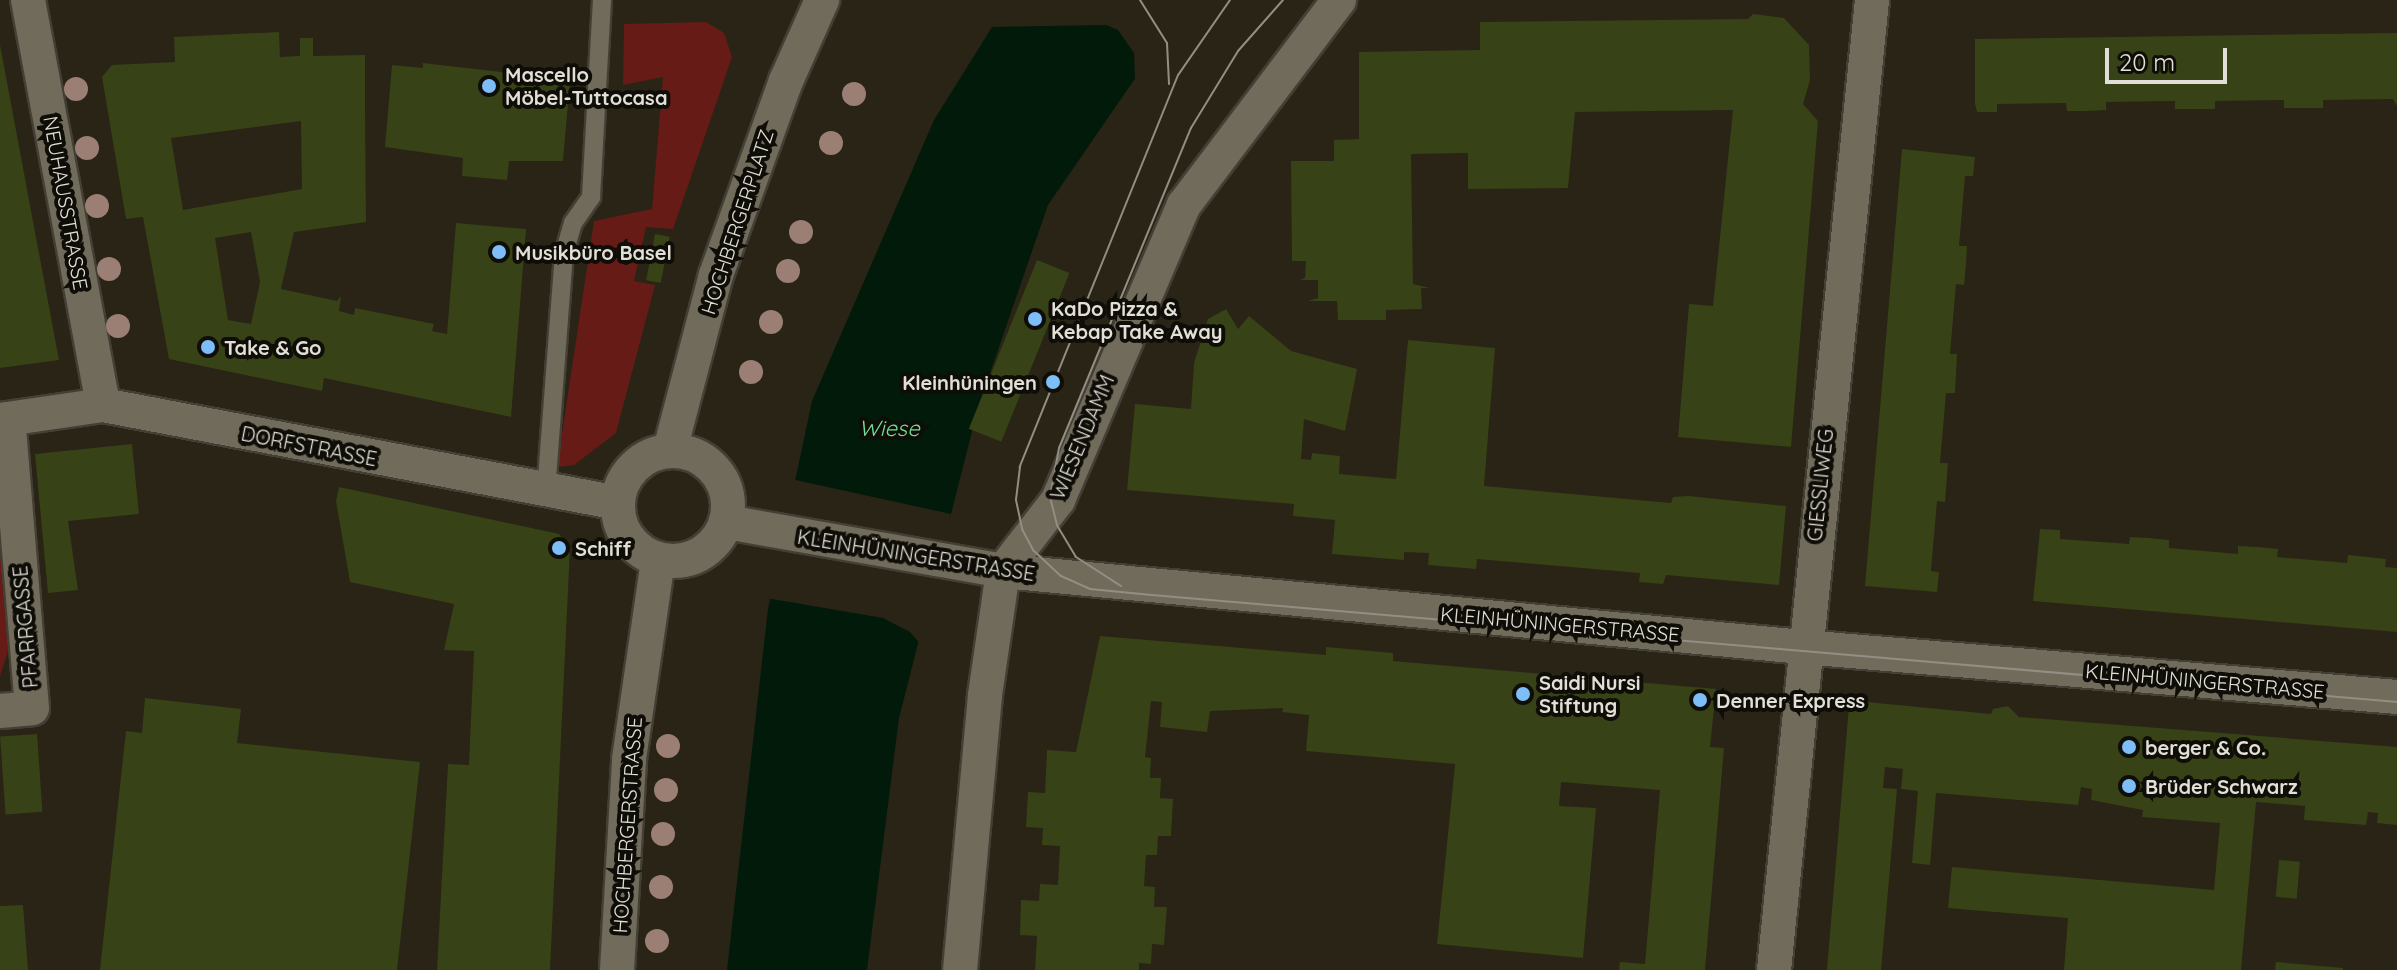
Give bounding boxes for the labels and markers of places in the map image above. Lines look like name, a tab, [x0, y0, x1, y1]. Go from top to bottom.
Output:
place label: Mascello Möbel-Tuttocasa	[505, 62, 667, 109]
marker: Mascello Möbel-Tuttocasa	[480, 77, 498, 95]
place label: Musikbüro Basel	[515, 240, 672, 264]
marker: Musikbüro Basel	[490, 243, 508, 261]
place label: KaDo Pizza & Kebap Take Away	[1051, 296, 1223, 343]
marker: KaDo Pizza & Kebap Take Away	[1026, 310, 1044, 328]
place label: Take & Go	[224, 335, 322, 359]
marker: Take & Go	[199, 338, 217, 356]
place label: Kleinhüningen	[902, 370, 1037, 394]
marker: Kleinhüningen	[1044, 373, 1062, 391]
place label: Schiff	[575, 536, 631, 560]
marker: Schiff	[550, 539, 568, 557]
place label: Saidi Nursi Stiftung	[1539, 670, 1641, 717]
marker: Saidi Nursi Stiftung	[1514, 685, 1532, 703]
place label: Denner Express	[1716, 688, 1865, 712]
marker: Denner Express	[1691, 691, 1709, 709]
place label: berger & Co.	[2145, 735, 2266, 759]
marker: berger & Co.	[2120, 738, 2138, 756]
place label: Brüder Schwarz	[2145, 774, 2298, 798]
marker: Brüder Schwarz	[2120, 777, 2138, 795]

